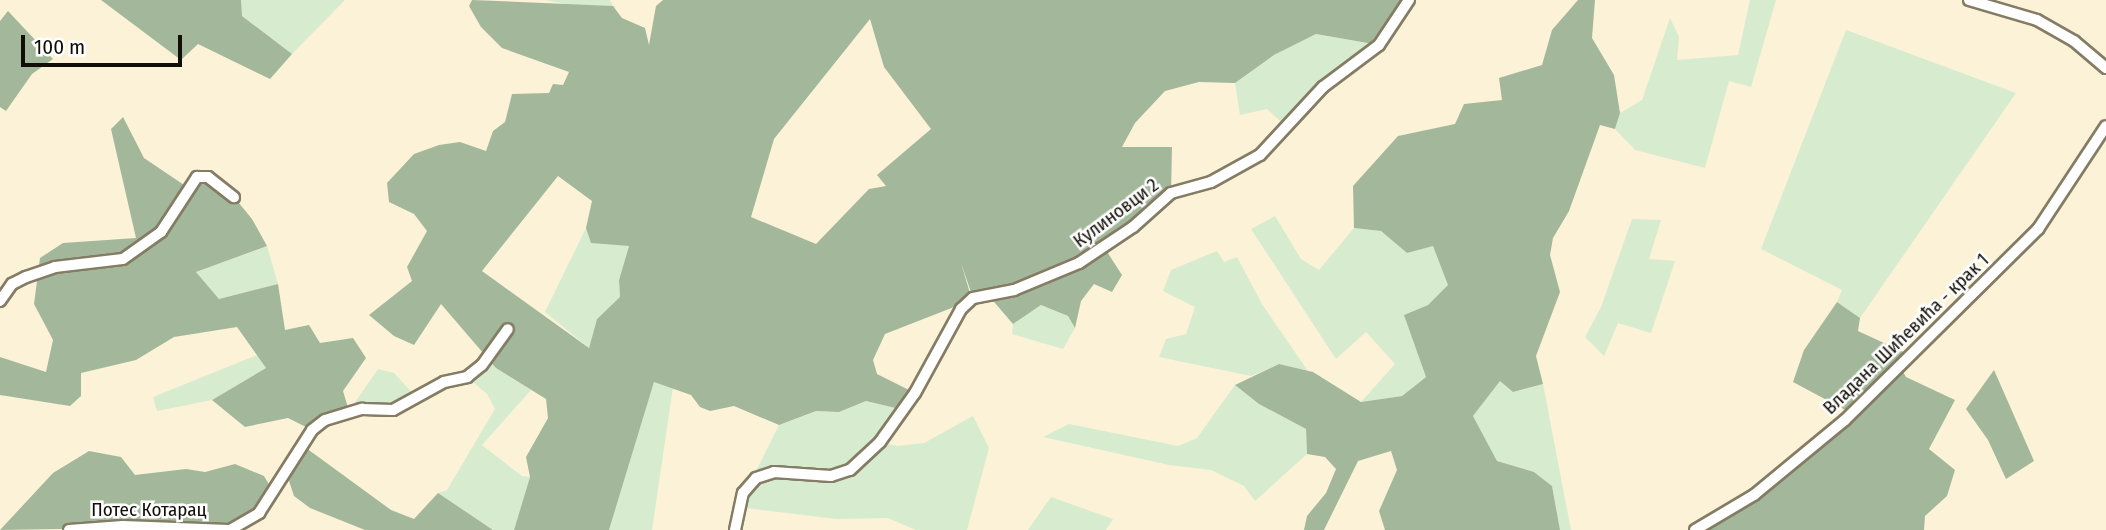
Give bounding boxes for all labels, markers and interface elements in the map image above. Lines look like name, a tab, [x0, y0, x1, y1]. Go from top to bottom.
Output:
scale bar	[24, 21, 186, 65]
text: 100 m	[34, 34, 85, 60]
street label: Кулиновци 2	[1069, 174, 1163, 252]
street label: Владана Шићевића - крак 1	[1818, 249, 1994, 419]
street label: Потес Котарац	[91, 499, 207, 521]

